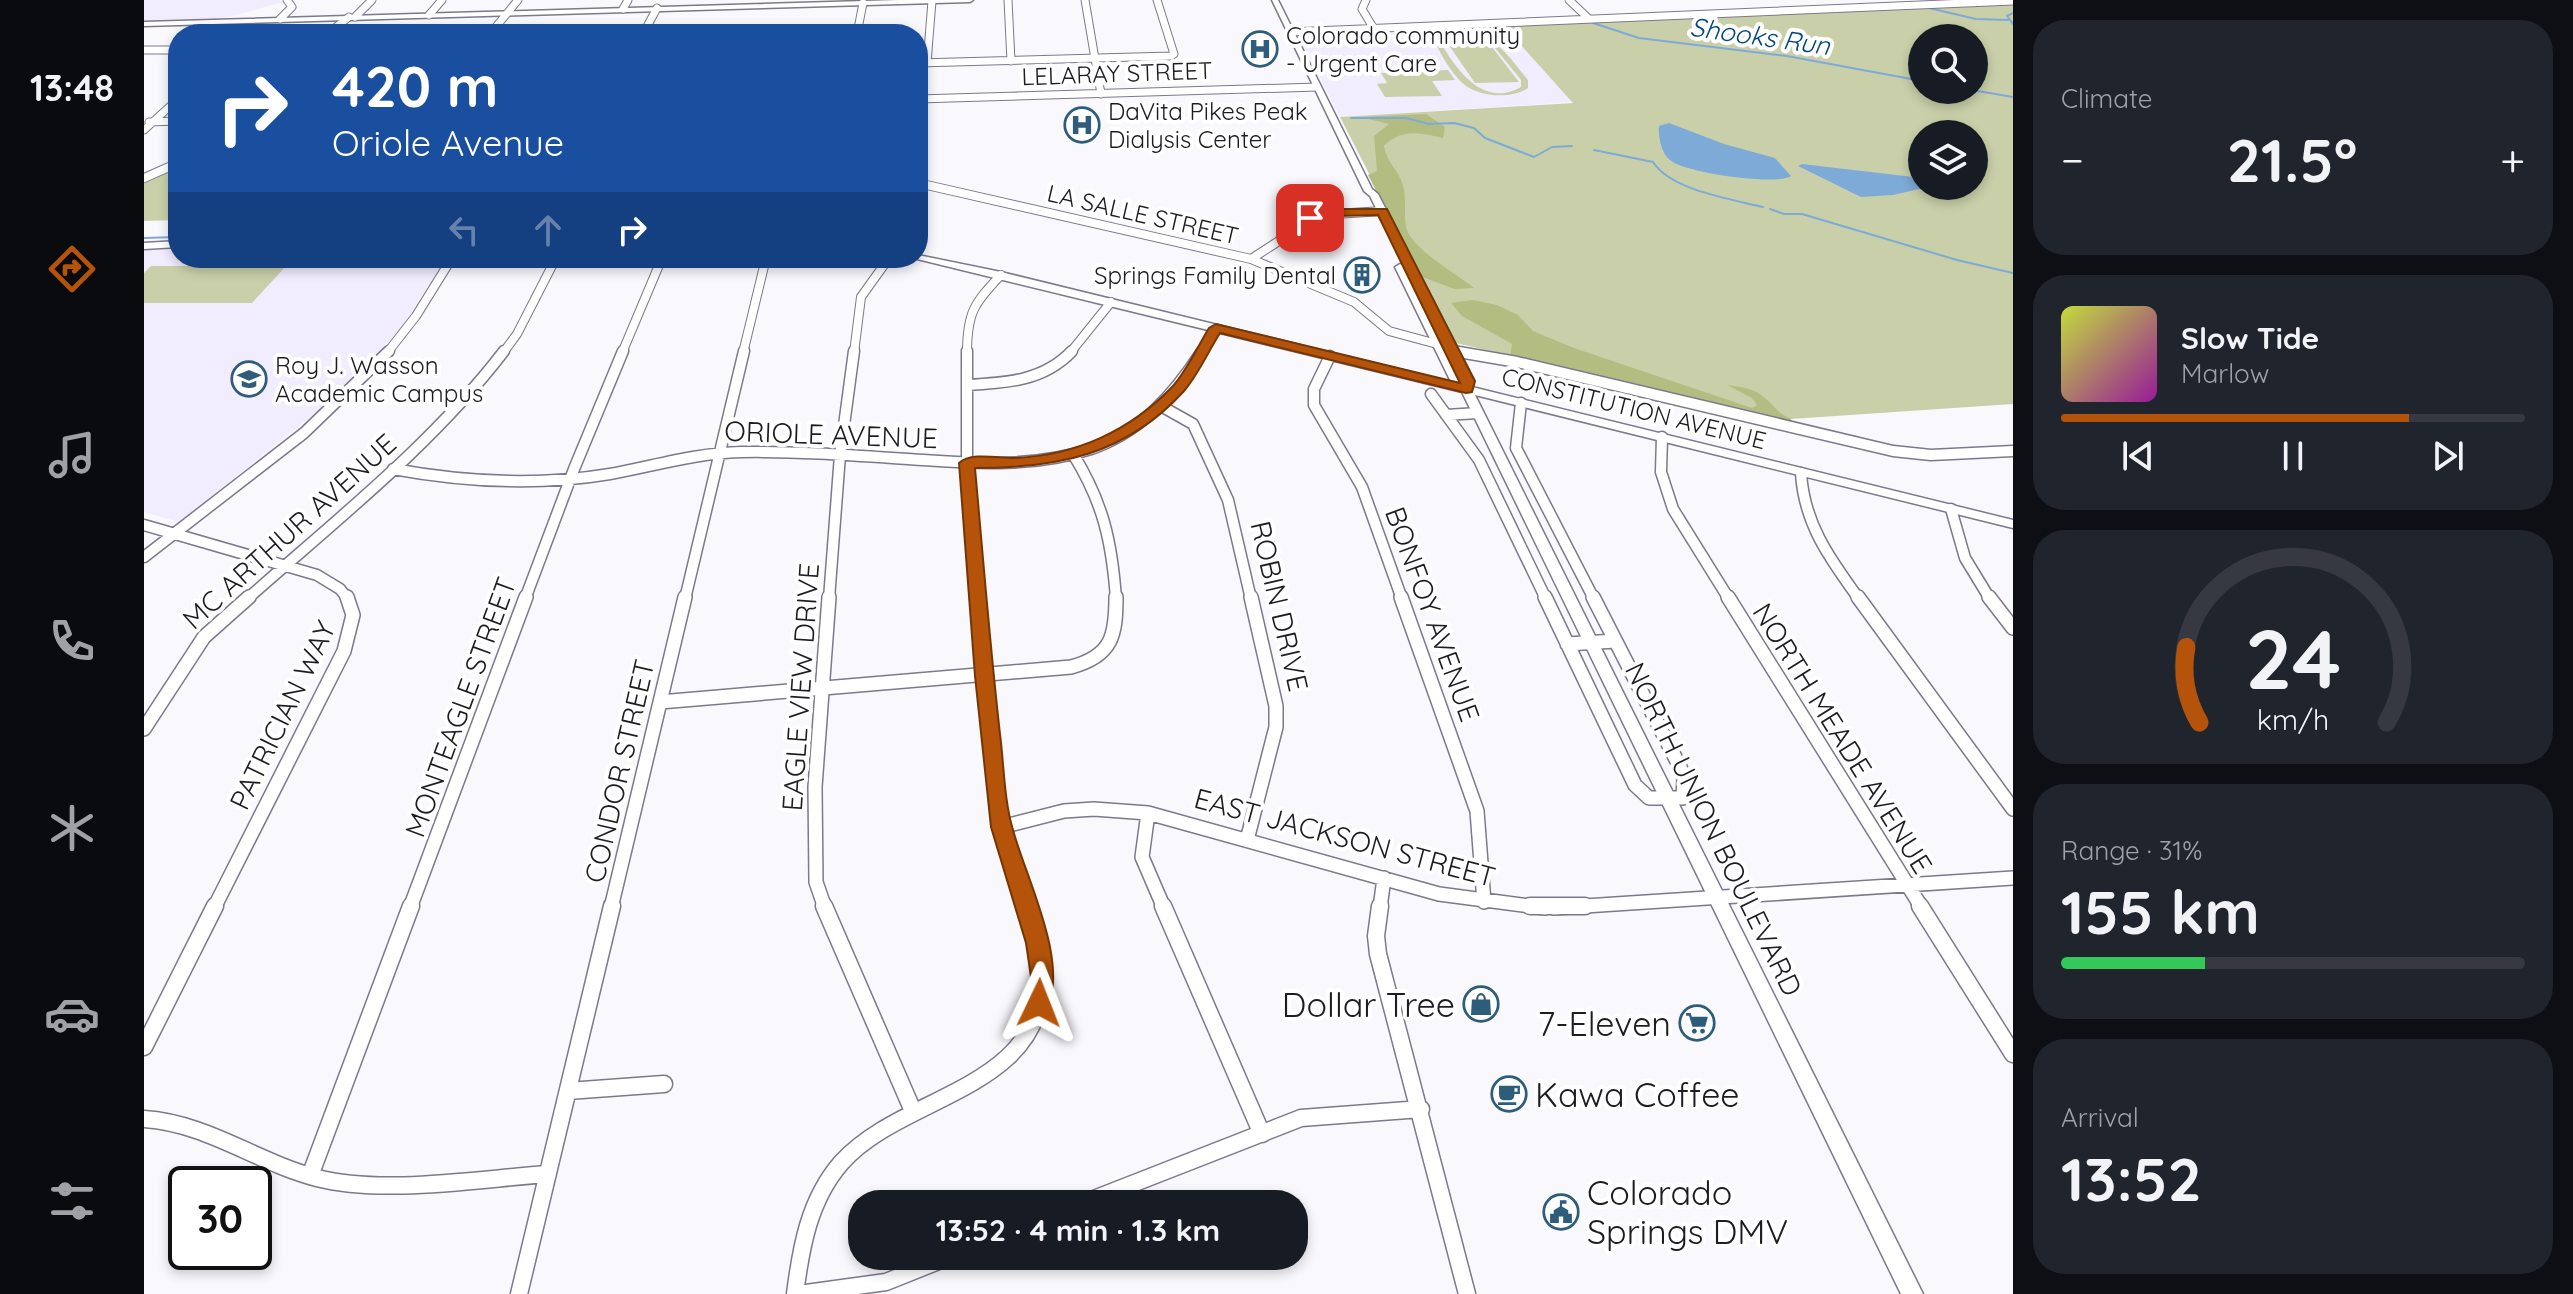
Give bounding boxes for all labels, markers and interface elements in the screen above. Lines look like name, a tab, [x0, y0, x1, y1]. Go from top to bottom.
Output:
water label: Shooks Run	[1688, 10, 1833, 62]
place label: Colorado community - Urgent Care	[1286, 20, 1520, 78]
map controls	[1908, 24, 1988, 200]
button: search	[1908, 24, 1988, 104]
hospital icon: Colorado community - Urgent Care	[1241, 30, 1279, 68]
text: 420 m	[332, 51, 499, 121]
street label: LELARAY STREET	[1021, 55, 1213, 91]
icon: right	[200, 56, 304, 160]
text: 13:48	[30, 65, 114, 110]
text: Climate	[2061, 82, 2152, 115]
place label: DaVita Pikes Peak Dialysis Center	[1108, 96, 1308, 154]
hospital icon: DaVita Pikes Peak Dialysis Center	[1063, 106, 1101, 144]
text: Oriole Avenue	[332, 120, 564, 165]
button: layers	[1908, 120, 1988, 200]
text: 21.5°	[2227, 122, 2357, 197]
text: −	[2061, 132, 2084, 187]
text: +	[2500, 132, 2525, 187]
street label: LA SALLE STREET	[1044, 177, 1242, 251]
pin	[1276, 184, 1344, 252]
icon: arrive	[1288, 196, 1332, 240]
icon: left	[442, 208, 486, 252]
icon: ahead	[526, 208, 570, 252]
icon: right	[610, 208, 654, 252]
icon: directions	[44, 241, 100, 297]
building icon: Springs Family Dental	[1343, 256, 1381, 294]
place label: Springs Family Dental	[1094, 260, 1336, 290]
text: Slow Tide	[2181, 319, 2319, 357]
place label: Roy J. Wasson Academic Campus	[275, 350, 483, 408]
text: Marlow	[2181, 357, 2269, 390]
school or university icon: Roy J. Wasson Academic Campus	[230, 360, 268, 398]
street label: CONSTITUTION AVENUE	[1499, 361, 1769, 455]
street label: ORIOLE AVENUE	[724, 413, 938, 455]
street label: MC ARTHUR AVENUE	[175, 426, 403, 636]
icon: music	[44, 427, 100, 483]
icon: previous	[2116, 434, 2160, 478]
icon: pause	[2271, 434, 2315, 478]
icon: next	[2426, 434, 2470, 478]
street label: BONFOY AVENUE	[1378, 502, 1488, 726]
street label: ROBIN DRIVE	[1243, 517, 1317, 695]
street label: EAGLE VIEW DRIVE	[774, 562, 826, 812]
street label: MONTEAGLE STREET	[397, 572, 523, 842]
street label: NORTH MEADE AVENUE	[1745, 596, 1941, 880]
text: 24	[2245, 606, 2341, 710]
icon: phone	[44, 613, 100, 669]
street label: PATRICIAN WAY	[221, 615, 343, 815]
street label: CONDOR STREET	[576, 656, 662, 886]
street label: NORTH UNION BOULEVARD	[1618, 656, 1810, 1002]
text: km/h	[2257, 701, 2329, 737]
street label: EAST JACKSON STREET	[1191, 780, 1499, 894]
icon: climate	[44, 800, 100, 856]
text: Range · 31%	[2061, 834, 2202, 867]
text: 155 km	[2061, 874, 2260, 949]
position arrow	[997, 961, 1081, 1045]
place label: Dollar Tree	[1282, 983, 1455, 1026]
shop icon: Dollar Tree	[1462, 985, 1500, 1023]
icon: car	[44, 986, 100, 1042]
place label: 7-Eleven	[1538, 1002, 1671, 1045]
supermarket icon: 7-Eleven	[1678, 1004, 1716, 1042]
place label: Kawa Coffee	[1535, 1073, 1740, 1116]
cafe icon: Kawa Coffee	[1490, 1075, 1528, 1113]
text: Arrival	[2061, 1101, 2139, 1134]
text: 13:52	[2061, 1141, 2202, 1216]
speed limit sign: 30	[168, 1166, 272, 1270]
place label: Colorado Springs DMV	[1587, 1171, 1788, 1253]
icon: filters	[44, 1173, 100, 1229]
public building icon: Colorado Springs DMV	[1542, 1193, 1580, 1231]
text: 13:52 · 4 min · 1.3 km	[936, 1211, 1220, 1249]

